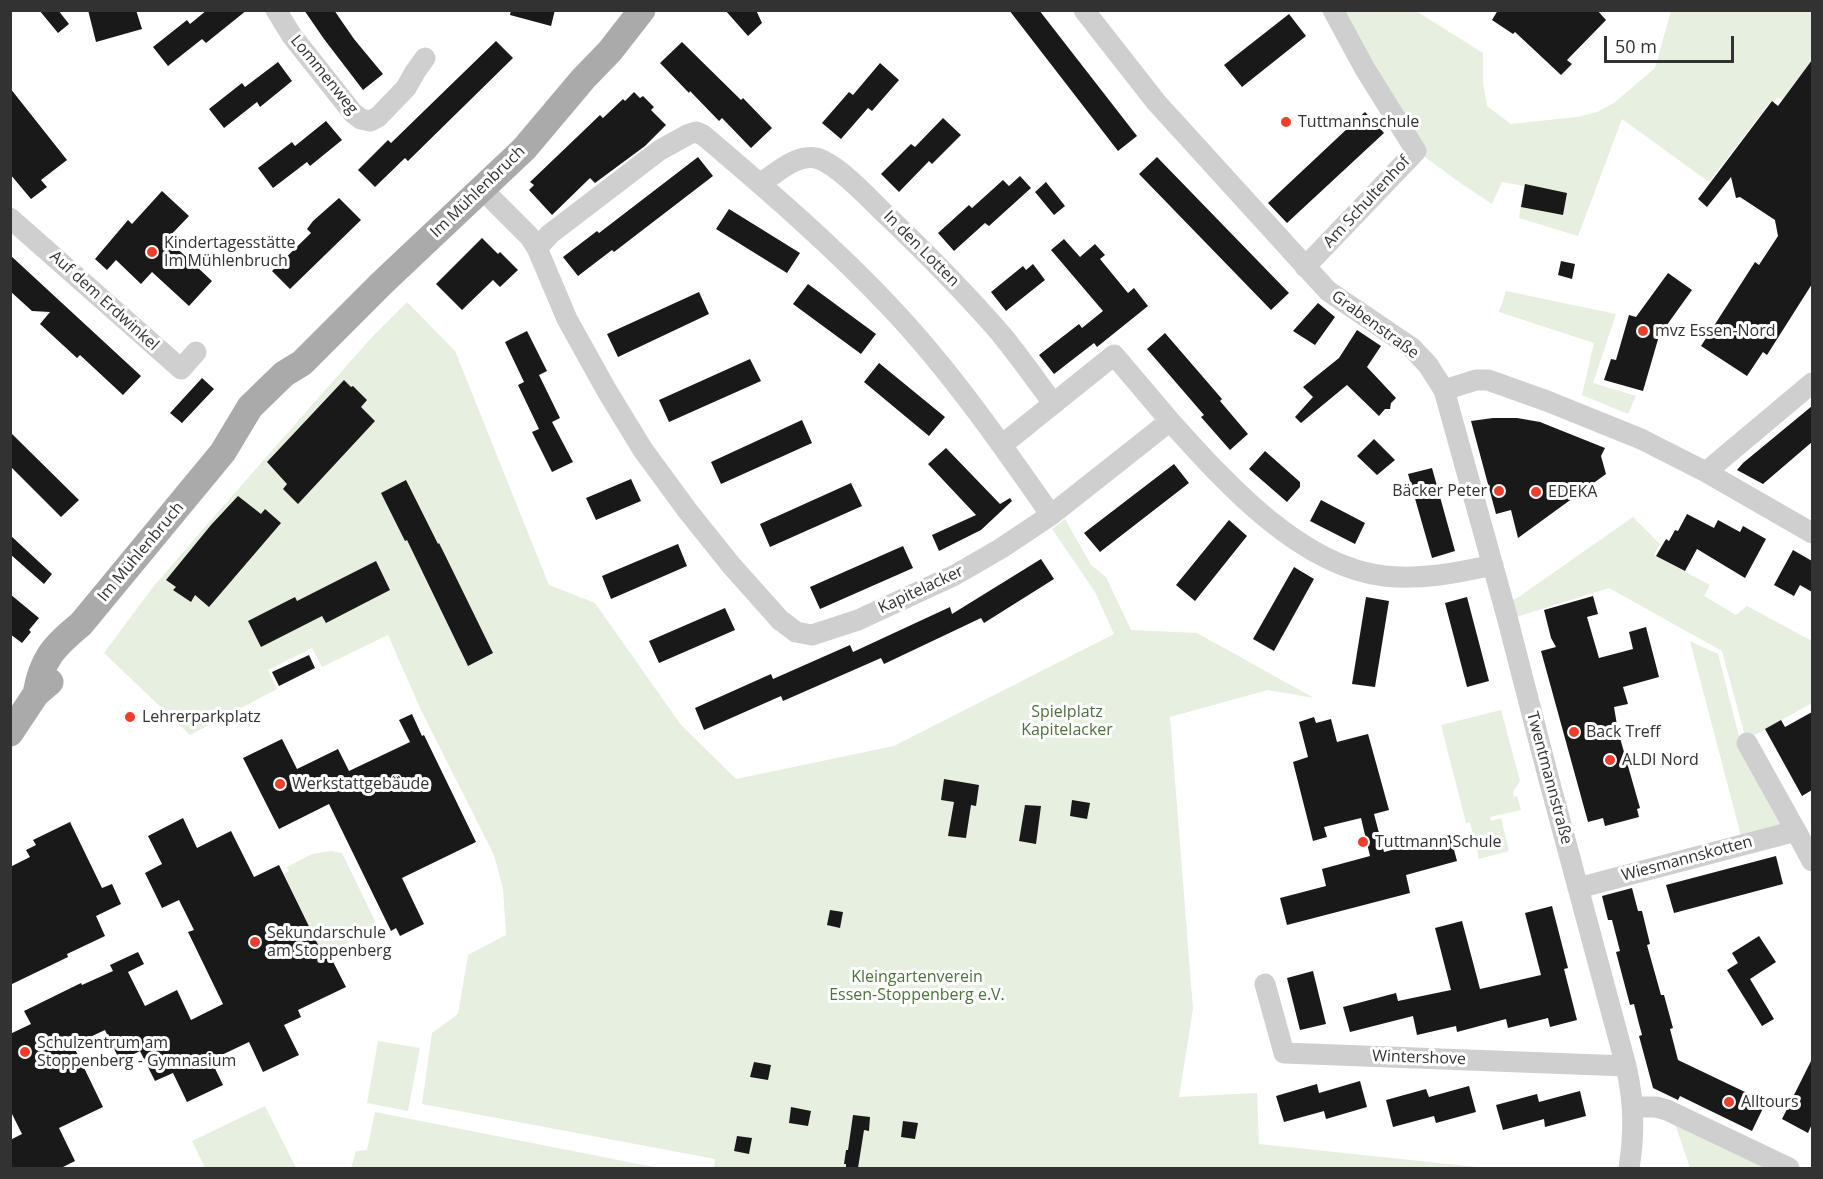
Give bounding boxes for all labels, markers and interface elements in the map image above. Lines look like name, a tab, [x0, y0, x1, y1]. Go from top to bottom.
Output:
scale bar	[1607, 24, 1738, 62]
street label: Lommenweg	[286, 31, 362, 119]
text: 50 m	[1615, 34, 1657, 58]
place label: Tuttmannschule	[1298, 112, 1419, 132]
marker: Tuttmannschule	[1279, 115, 1293, 129]
street label: Im Mühlenbruch	[427, 142, 529, 242]
street label: Am Schultenhof	[1320, 152, 1414, 252]
street label: In den Lotten	[879, 207, 963, 291]
place label: Kindertagesstätte Im Mühlenbruch	[164, 233, 295, 271]
marker: Kindertagesstätte Im Mühlenbruch	[145, 245, 159, 259]
street label: Auf dem Erdwinkel	[46, 247, 162, 355]
street label: Grabenstraße	[1328, 287, 1422, 363]
place label: mvz Essen-Nord	[1655, 321, 1776, 341]
marker: mvz Essen-Nord	[1636, 324, 1650, 338]
place label: Bäcker Peter	[1392, 481, 1487, 501]
place label: EDEKA	[1548, 482, 1597, 502]
marker: Bäcker Peter	[1492, 484, 1506, 498]
marker: EDEKA	[1529, 485, 1543, 499]
street label: Im Mühlenbruch	[94, 498, 188, 606]
street label: Kapitelacker	[875, 562, 967, 618]
park label: Spielplatz Kapitelacker	[1021, 702, 1113, 740]
place label: Lehrerparkplatz	[142, 707, 261, 727]
street label: Twentmannstraße	[1522, 709, 1576, 847]
marker: Lehrerparkplatz	[123, 710, 137, 724]
place label: Back Treff	[1586, 722, 1661, 742]
marker: Back Treff	[1567, 725, 1581, 739]
place label: ALDI Nord	[1622, 750, 1699, 770]
marker: ALDI Nord	[1603, 753, 1617, 767]
place label: Werkstattgebäude	[292, 774, 429, 794]
marker: Werkstattgebäude	[273, 777, 287, 791]
place label: Tuttmann Schule	[1375, 832, 1502, 852]
street label: Wiesmannskotten	[1620, 832, 1754, 886]
marker: Tuttmann Schule	[1356, 835, 1370, 849]
place label: Sekundarschule am Stoppenberg	[267, 923, 391, 961]
marker: Sekundarschule am Stoppenberg	[248, 935, 262, 949]
park label: Kleingartenverein Essen-Stoppenberg e.V.	[829, 967, 1005, 1005]
place label: Schulzentrum am Stoppenberg - Gymnasium	[37, 1033, 236, 1071]
marker: Schulzentrum am Stoppenberg - Gymnasium	[18, 1045, 32, 1059]
street label: Wintershove	[1372, 1047, 1466, 1069]
place label: Alltours	[1741, 1092, 1798, 1112]
marker: Alltours	[1722, 1095, 1736, 1109]

